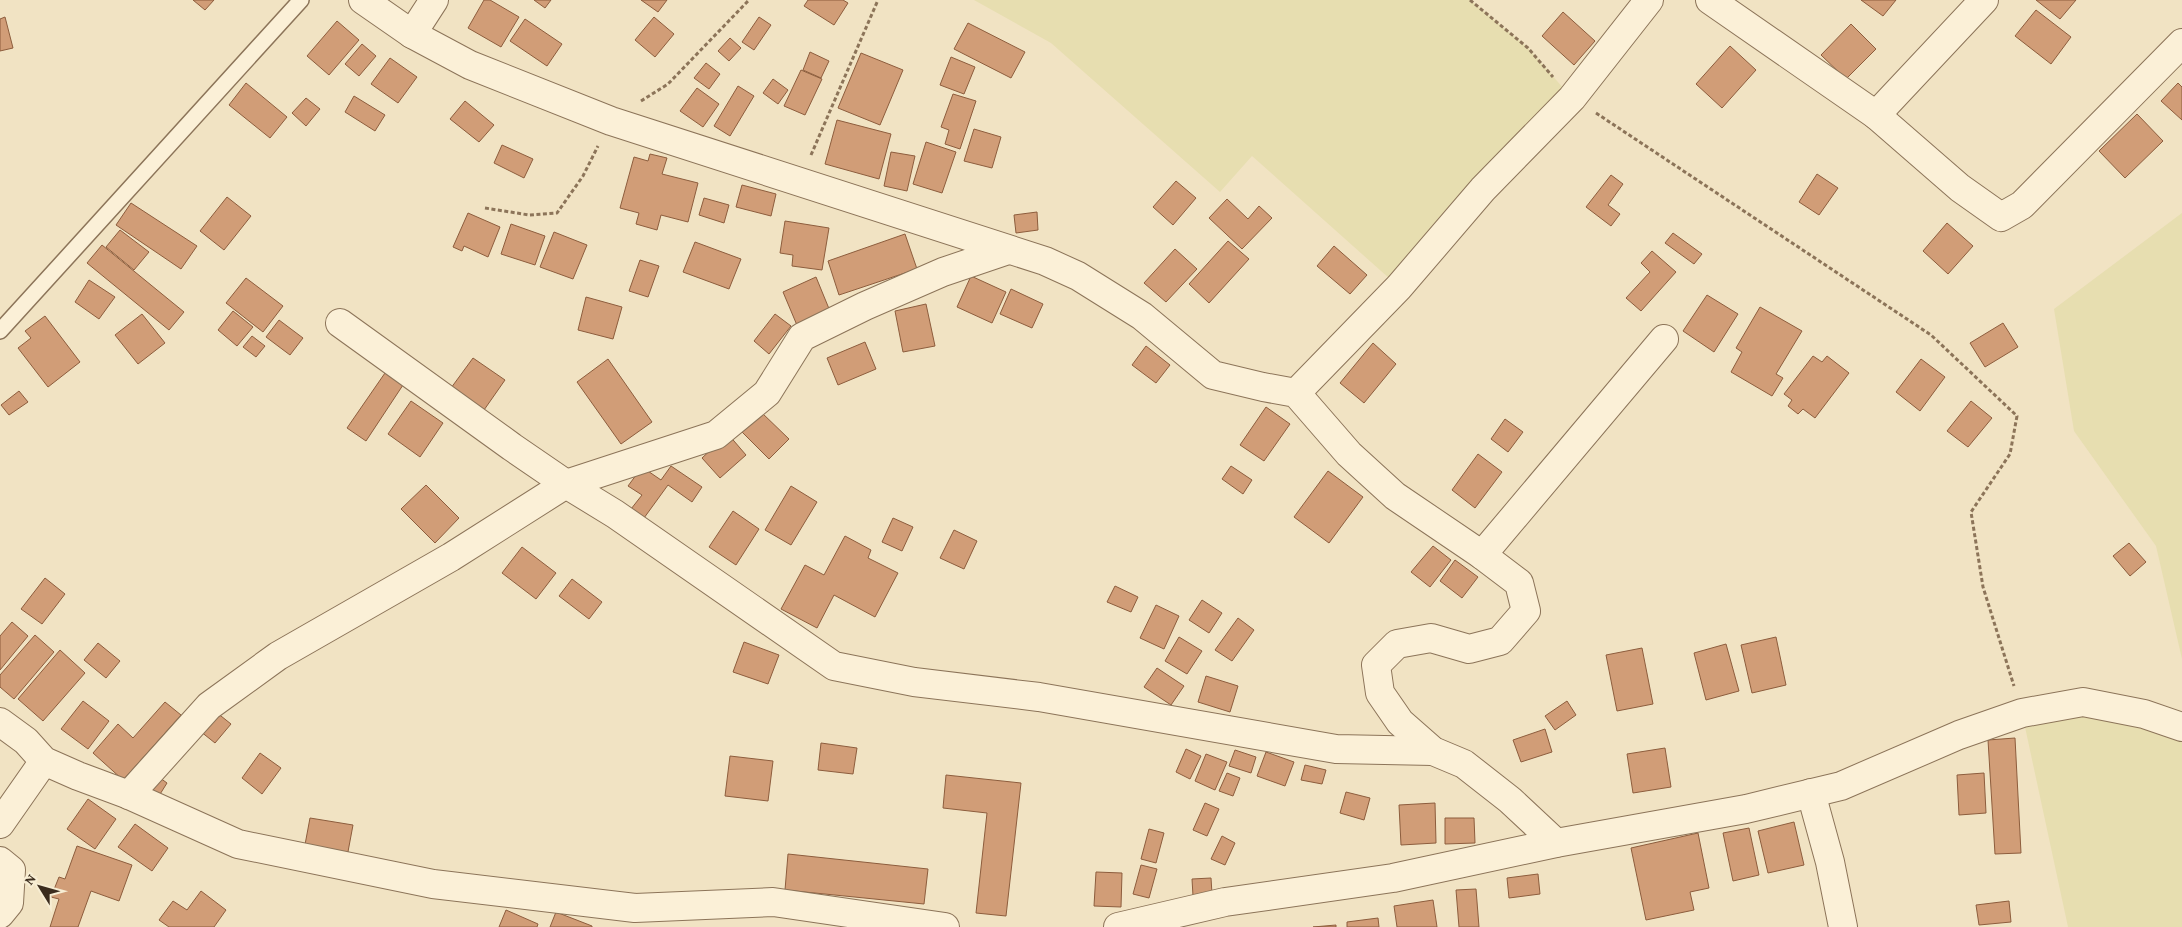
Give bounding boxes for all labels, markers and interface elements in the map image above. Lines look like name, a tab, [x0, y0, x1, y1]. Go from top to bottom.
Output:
north arrow	[15, 862, 65, 912]
text: N	[20, 870, 39, 888]

